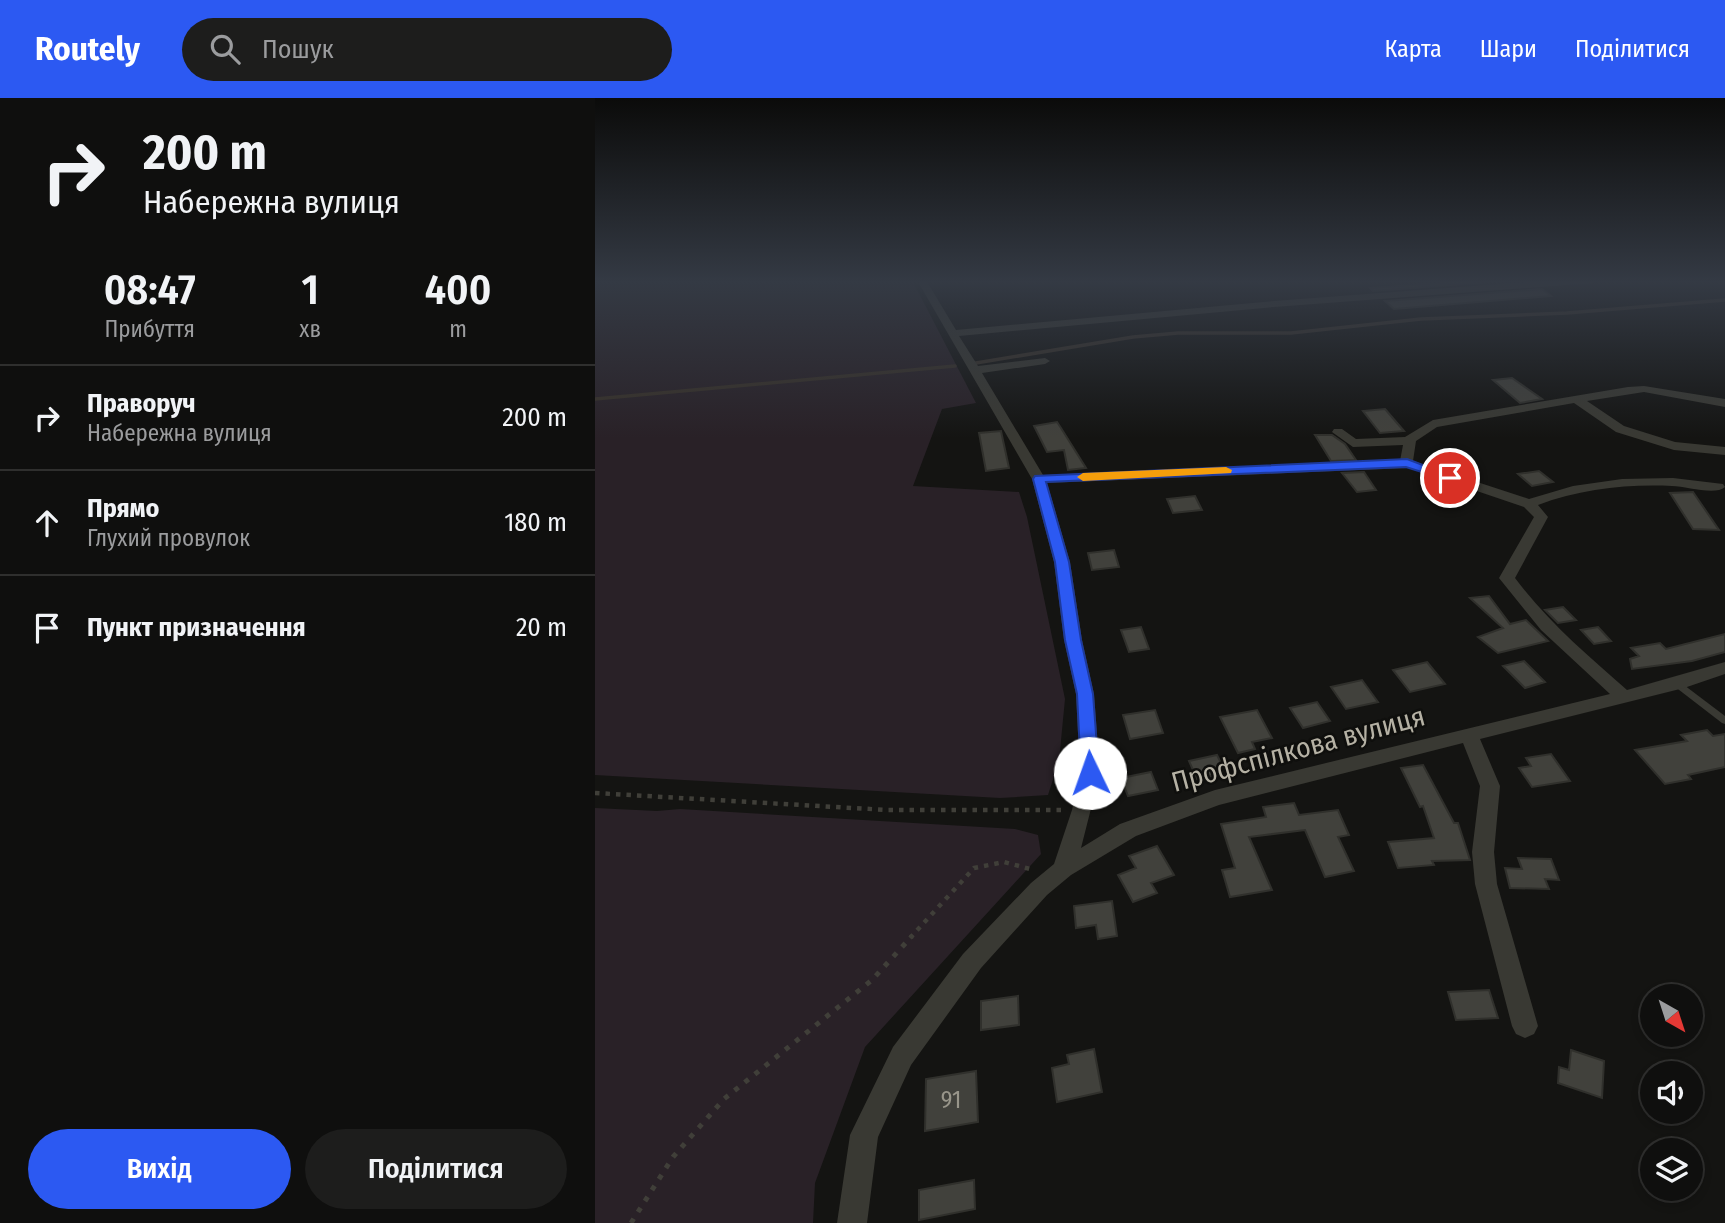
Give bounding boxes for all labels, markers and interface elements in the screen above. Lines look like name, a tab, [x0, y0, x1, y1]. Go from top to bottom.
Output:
search box	[182, 18, 672, 81]
text: Routely	[35, 29, 140, 69]
icon: search	[206, 30, 244, 68]
text: Пошук	[262, 34, 334, 65]
text: Карта	[1384, 35, 1442, 63]
text: Шари	[1480, 35, 1537, 63]
text: Поділитися	[1575, 35, 1690, 63]
text: 200 m	[143, 123, 267, 182]
icon: right	[28, 126, 119, 217]
text: Набережна вулиця	[143, 183, 400, 221]
text: 08:47	[104, 265, 196, 315]
text: 1	[301, 265, 319, 315]
text: 400	[425, 265, 491, 315]
text: Прибуття	[104, 315, 195, 343]
text: хв	[299, 315, 321, 343]
text: m	[449, 315, 467, 343]
text: Праворуч	[87, 388, 196, 419]
icon: right	[28, 399, 66, 437]
text: 200 m	[502, 402, 567, 433]
text: Набережна вулиця	[87, 419, 272, 447]
pin	[1420, 448, 1480, 508]
icon: arrive	[1431, 459, 1469, 497]
text: Прямо	[87, 493, 159, 524]
icon: ahead	[28, 504, 66, 542]
text: 180 m	[504, 507, 567, 538]
text: Глухий провулок	[87, 524, 250, 552]
icon: arrive	[28, 609, 66, 647]
text: Пункт призначення	[87, 612, 306, 643]
text: 20 m	[516, 612, 567, 643]
street label: Профспілкова вулиця	[1168, 699, 1428, 799]
position arrow	[1053, 736, 1127, 810]
north arrow	[1640, 984, 1703, 1046]
map controls	[1640, 984, 1703, 1201]
button: sound	[1640, 1061, 1703, 1124]
house number: 91	[941, 1086, 961, 1114]
button: Вихід	[28, 1129, 291, 1209]
button: Поділитися	[305, 1129, 567, 1209]
button: layers	[1640, 1138, 1703, 1201]

